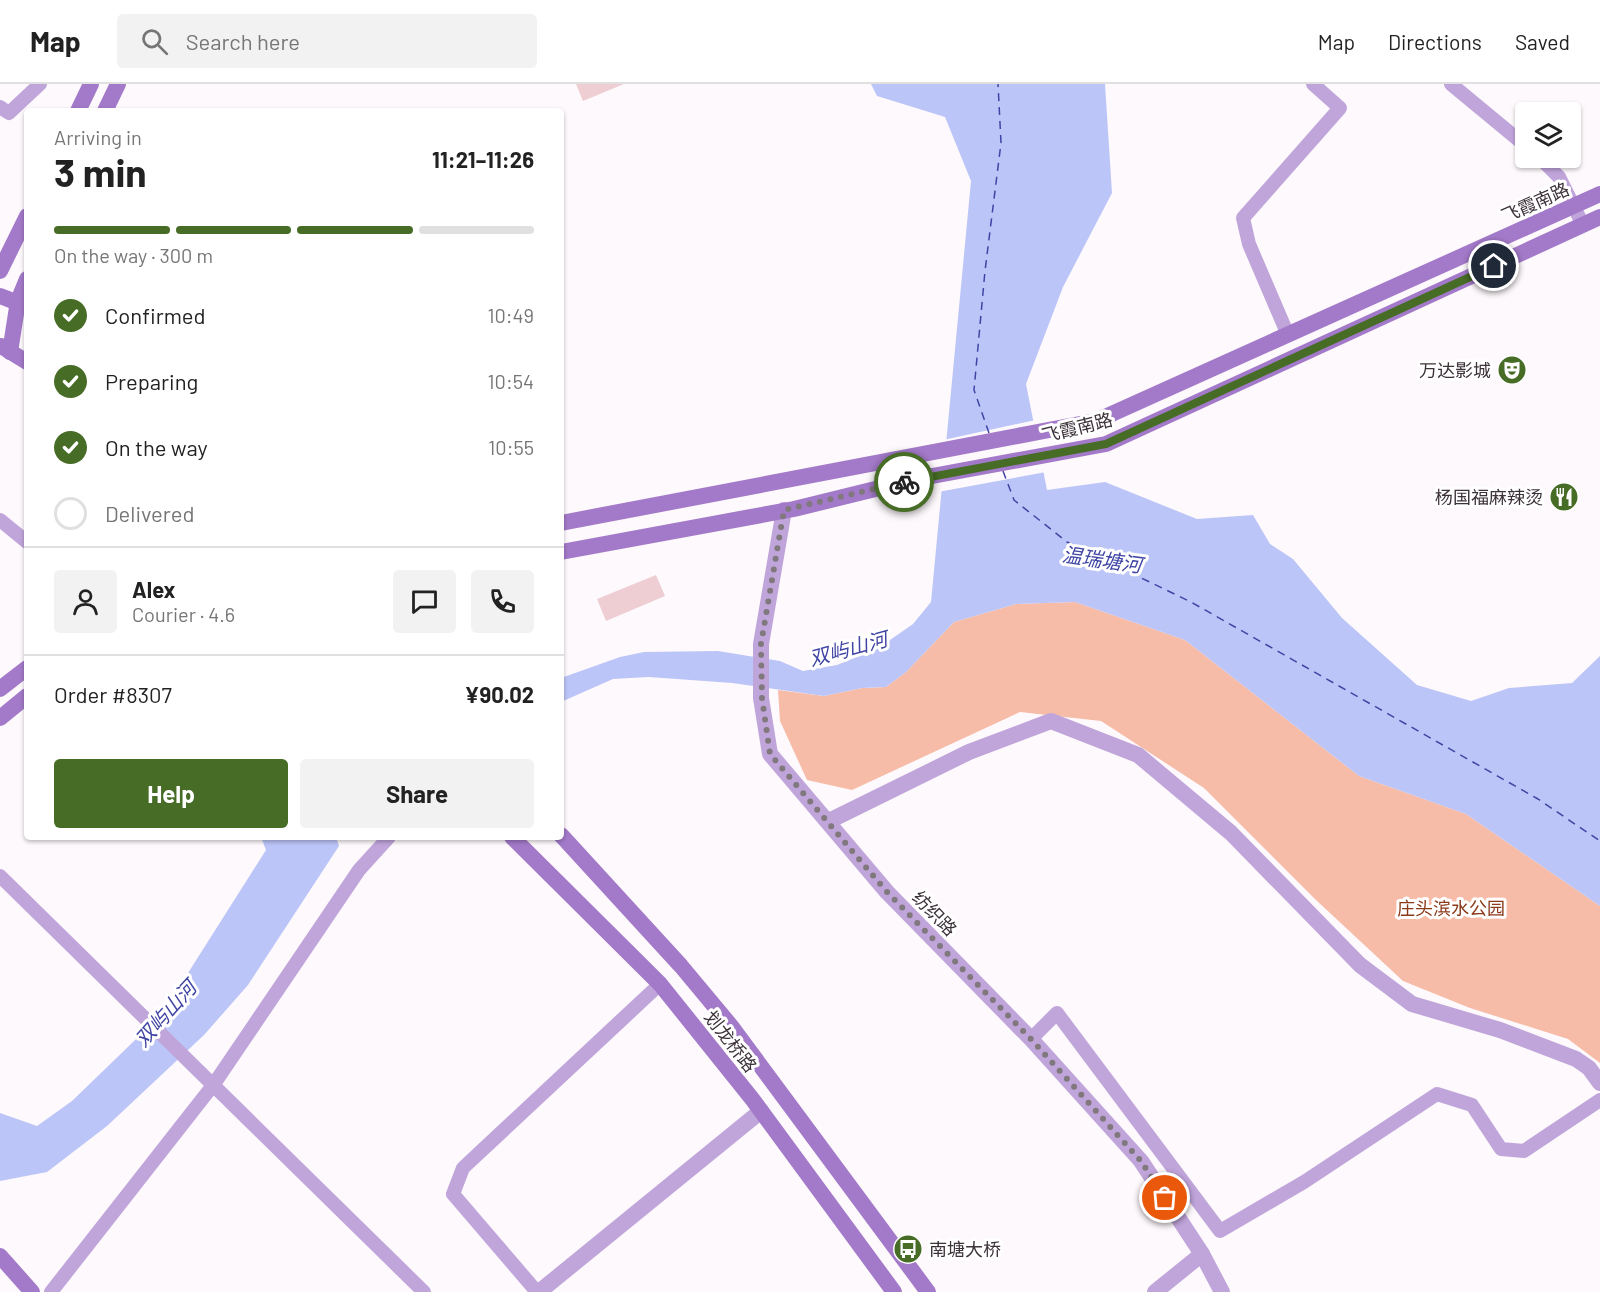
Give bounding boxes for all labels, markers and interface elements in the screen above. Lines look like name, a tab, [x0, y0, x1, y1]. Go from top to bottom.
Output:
search box	[117, 14, 537, 68]
text: Map	[30, 24, 81, 58]
icon: search	[138, 25, 171, 58]
text: Search here	[186, 28, 300, 54]
text: Map	[1318, 29, 1355, 54]
text: Directions	[1388, 29, 1482, 54]
text: Saved	[1515, 29, 1570, 54]
map controls	[1515, 102, 1581, 168]
button: layers	[1515, 102, 1581, 168]
text: Arriving in	[54, 125, 142, 149]
text: 11:21–11:26	[432, 146, 534, 172]
text: 3 min	[54, 148, 147, 195]
street label: 飞霞南路	[1498, 177, 1572, 227]
pin	[1468, 240, 1519, 291]
text: On the way · 300 m	[54, 243, 213, 267]
icon: home	[1477, 249, 1510, 282]
icon: check	[54, 299, 87, 332]
text: Confirmed	[105, 302, 205, 328]
text: 10:49	[487, 303, 534, 327]
theatre icon: 万达影城	[1496, 354, 1528, 386]
place label: 万达影城	[1419, 359, 1491, 381]
icon: check	[54, 365, 87, 398]
text: Preparing	[105, 368, 198, 394]
text: 10:54	[488, 369, 534, 393]
street label: 飞霞南路	[1039, 408, 1115, 446]
icon: check	[54, 431, 87, 464]
text: On the way	[105, 434, 208, 460]
text: 10:55	[488, 435, 534, 459]
courier	[874, 452, 934, 512]
icon: bike	[888, 466, 921, 499]
restaurant icon: 杨国福麻辣烫	[1548, 481, 1580, 513]
place label: 杨国福麻辣烫	[1435, 486, 1543, 508]
text: Delivered	[105, 500, 194, 526]
water label: 温瑞塘河	[1061, 542, 1147, 577]
button: person	[54, 570, 117, 633]
button: chat	[393, 570, 456, 633]
button: phone	[471, 570, 534, 633]
text: Alex	[132, 576, 175, 602]
text: Courier · 4.6	[132, 602, 235, 626]
water label: 双屿山河	[806, 625, 894, 670]
text: Order #8307	[54, 681, 172, 707]
text: ¥90.02	[464, 681, 534, 707]
button: Help	[54, 759, 288, 828]
button: Share	[300, 759, 534, 828]
street label: 纺织路	[908, 886, 962, 940]
park label: 庄头滨水公园	[1397, 897, 1505, 919]
water label: 双屿山河	[129, 972, 203, 1051]
street label: 划龙桥路	[700, 1006, 762, 1076]
pin	[1139, 1172, 1190, 1223]
icon: bag	[1148, 1181, 1181, 1214]
bus stop icon: 南塘大桥	[892, 1233, 924, 1265]
place label: 南塘大桥	[929, 1238, 1001, 1260]

